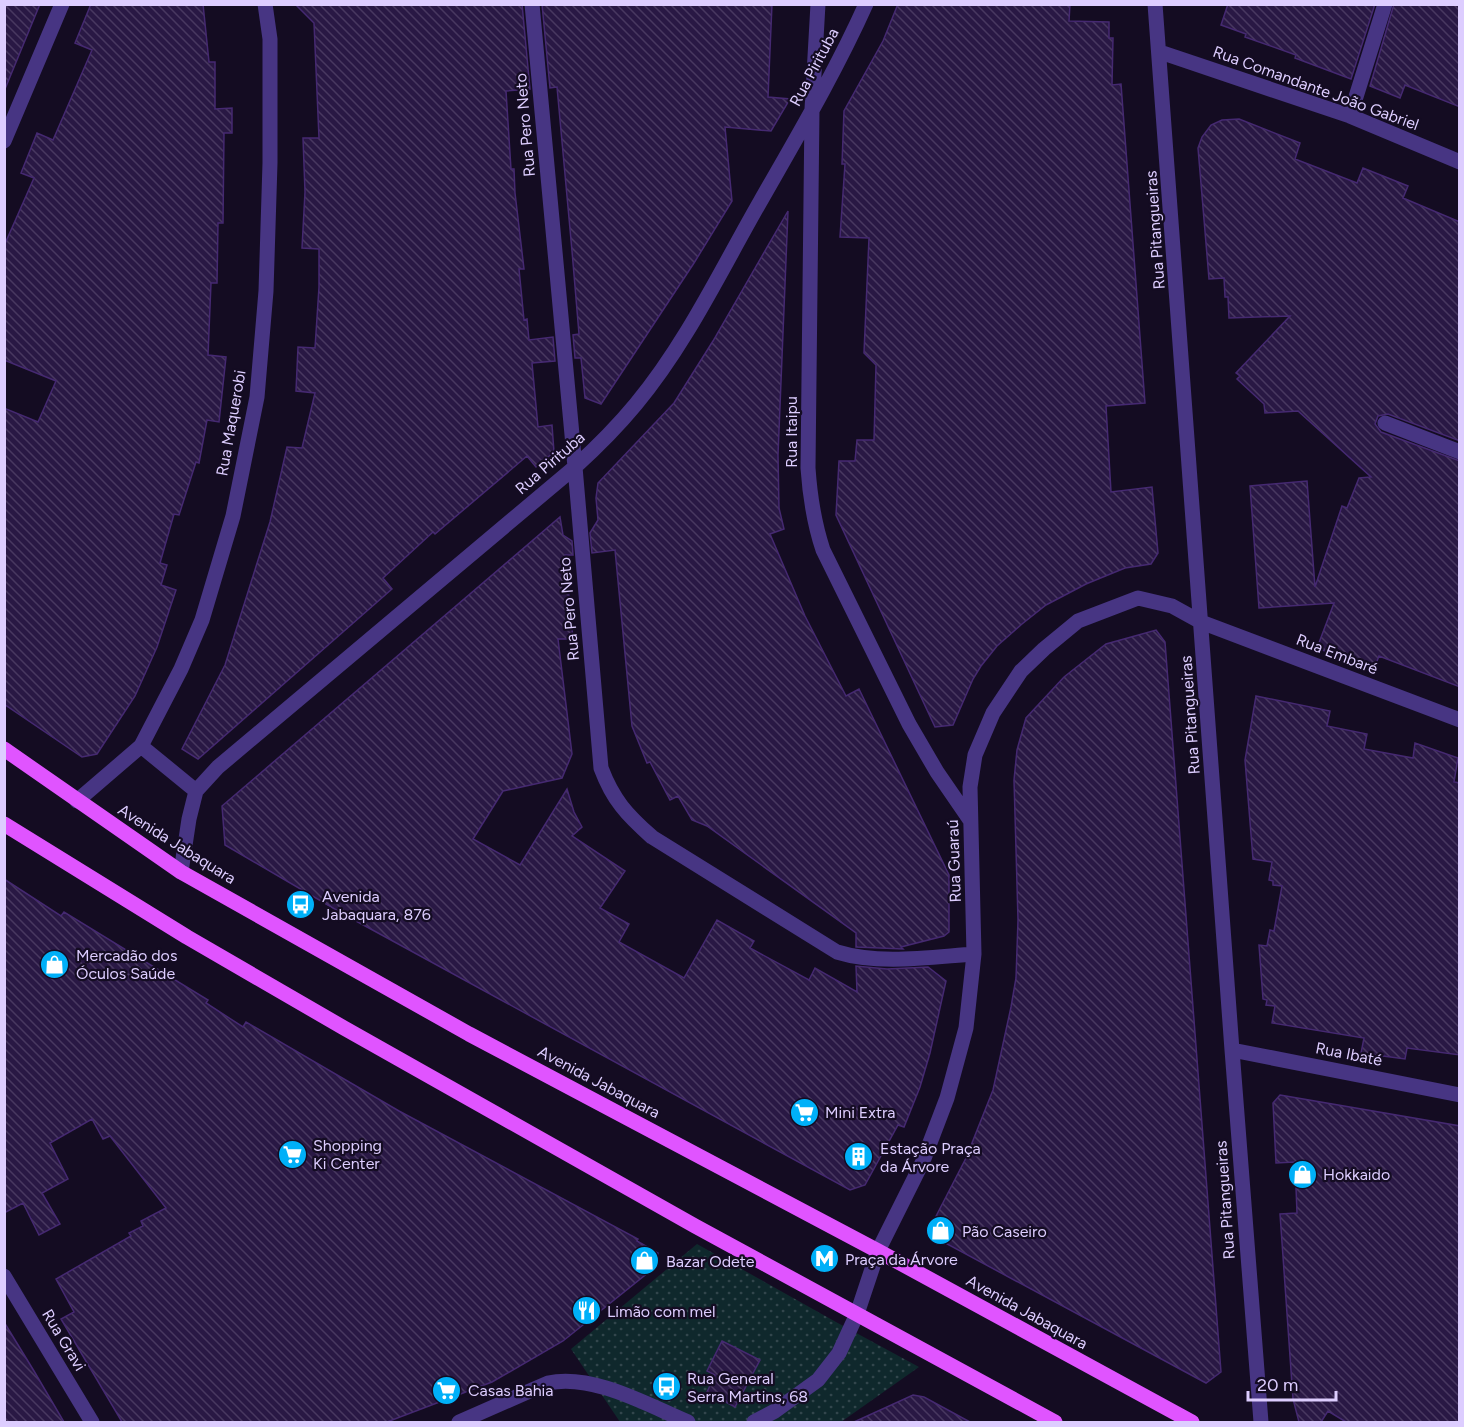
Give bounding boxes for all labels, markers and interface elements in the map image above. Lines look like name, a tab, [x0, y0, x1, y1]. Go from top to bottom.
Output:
street label: Rua Pirituba	[786, 25, 842, 109]
street label: Rua Comandante João Gabriel	[1210, 42, 1422, 134]
street label: Rua Pero Neto	[511, 72, 539, 178]
street label: Rua Pitangueiras	[1141, 170, 1169, 290]
street label: Rua Maquerobi	[212, 368, 250, 478]
street label: Rua Itaipu	[782, 396, 801, 468]
street label: Rua Pirituba	[511, 428, 589, 498]
street label: Rua Pero Neto	[555, 556, 583, 662]
street label: Rua Embaré	[1294, 630, 1381, 678]
street label: Rua Pitangueiras	[1176, 655, 1204, 775]
street label: Avenida Jabaquara	[115, 800, 239, 888]
street label: Rua Guaraú	[943, 819, 965, 903]
place label: Avenida Jabaquara, 876	[322, 887, 431, 924]
bus stop icon: Avenida Jabaquara, 876	[285, 889, 317, 921]
place label: Mercadão dos Óculos Saúde	[76, 946, 177, 983]
shop icon: Mercadão dos Óculos Saúde	[39, 948, 71, 980]
street label: Rua Ibaté	[1314, 1038, 1384, 1070]
street label: Avenida Jabaquara	[535, 1042, 663, 1122]
supermarket icon: Mini Extra	[788, 1096, 820, 1128]
place label: Mini Extra	[825, 1103, 896, 1122]
place label: Shopping Ki Center	[313, 1136, 382, 1173]
supermarket icon: Shopping Ki Center	[276, 1138, 308, 1170]
place label: Estação Praça da Árvore	[880, 1139, 981, 1176]
street label: Rua Pitangueiras	[1211, 1140, 1239, 1260]
building icon: Estação Praça da Árvore	[843, 1141, 875, 1173]
shop icon: Hokkaido	[1286, 1158, 1318, 1190]
place label: Hokkaido	[1323, 1165, 1390, 1184]
shop icon: Pão Caseiro	[925, 1215, 957, 1247]
place label: Pão Caseiro	[962, 1222, 1047, 1241]
metro station icon: Praça da Árvore	[808, 1243, 840, 1275]
shop icon: Bazar Odete	[629, 1245, 661, 1277]
place label: Praça da Árvore	[845, 1250, 958, 1269]
place label: Bazar Odete	[666, 1252, 755, 1271]
street label: Avenida Jabaquara	[963, 1271, 1091, 1353]
restaurant icon: Limão com mel	[570, 1295, 602, 1327]
place label: Limão com mel	[607, 1302, 715, 1321]
street label: Rua Gravi	[38, 1306, 90, 1374]
scale bar	[1248, 1364, 1336, 1402]
place label: Rua General Serra Martins, 68	[687, 1369, 808, 1406]
bus stop icon: Rua General Serra Martins, 68	[650, 1371, 682, 1403]
supermarket icon: Casas Bahia	[431, 1374, 463, 1406]
text: 20 m	[1257, 1374, 1298, 1396]
place label: Casas Bahia	[468, 1381, 553, 1400]

